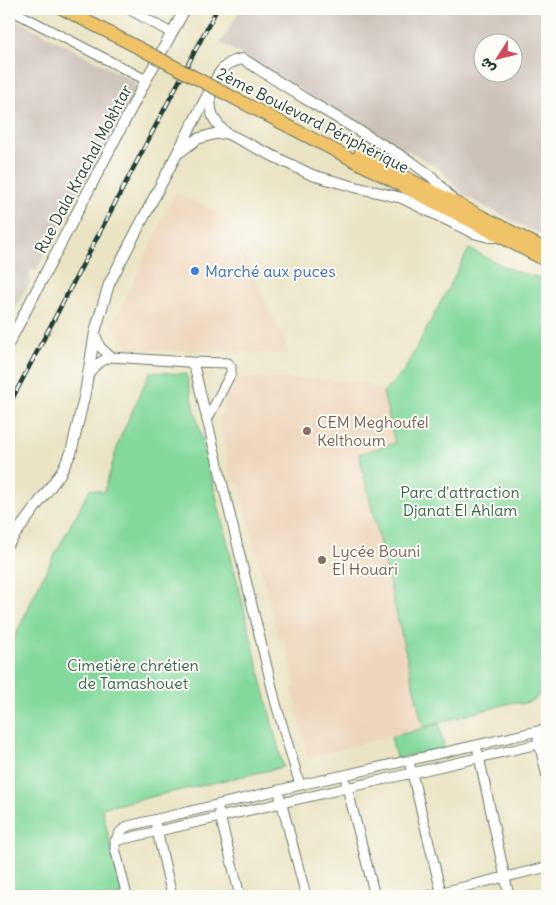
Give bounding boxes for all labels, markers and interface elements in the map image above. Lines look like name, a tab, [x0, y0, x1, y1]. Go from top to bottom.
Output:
north arrow	[474, 32, 524, 82]
text: ش	[476, 54, 499, 77]
street label: 2ème Boulevard Périphérique	[214, 63, 412, 177]
street label: Rue Dala Krachal Mokhtar	[30, 81, 136, 257]
place label: Marché aux puces	[205, 261, 335, 281]
marker: Marché aux puces	[189, 265, 201, 277]
place label: CEM Meghoufel Kelthoum	[317, 412, 429, 450]
marker: CEM Meghoufel Kelthoum	[301, 425, 313, 437]
park label: Parc d'attraction Djanat El Ahlam	[400, 482, 520, 520]
place label: Lycée Bouni El Houari	[332, 541, 420, 579]
marker: Lycée Bouni El Houari	[316, 554, 328, 566]
park label: Cimetière chrétien de Tamashouet	[67, 655, 199, 693]

